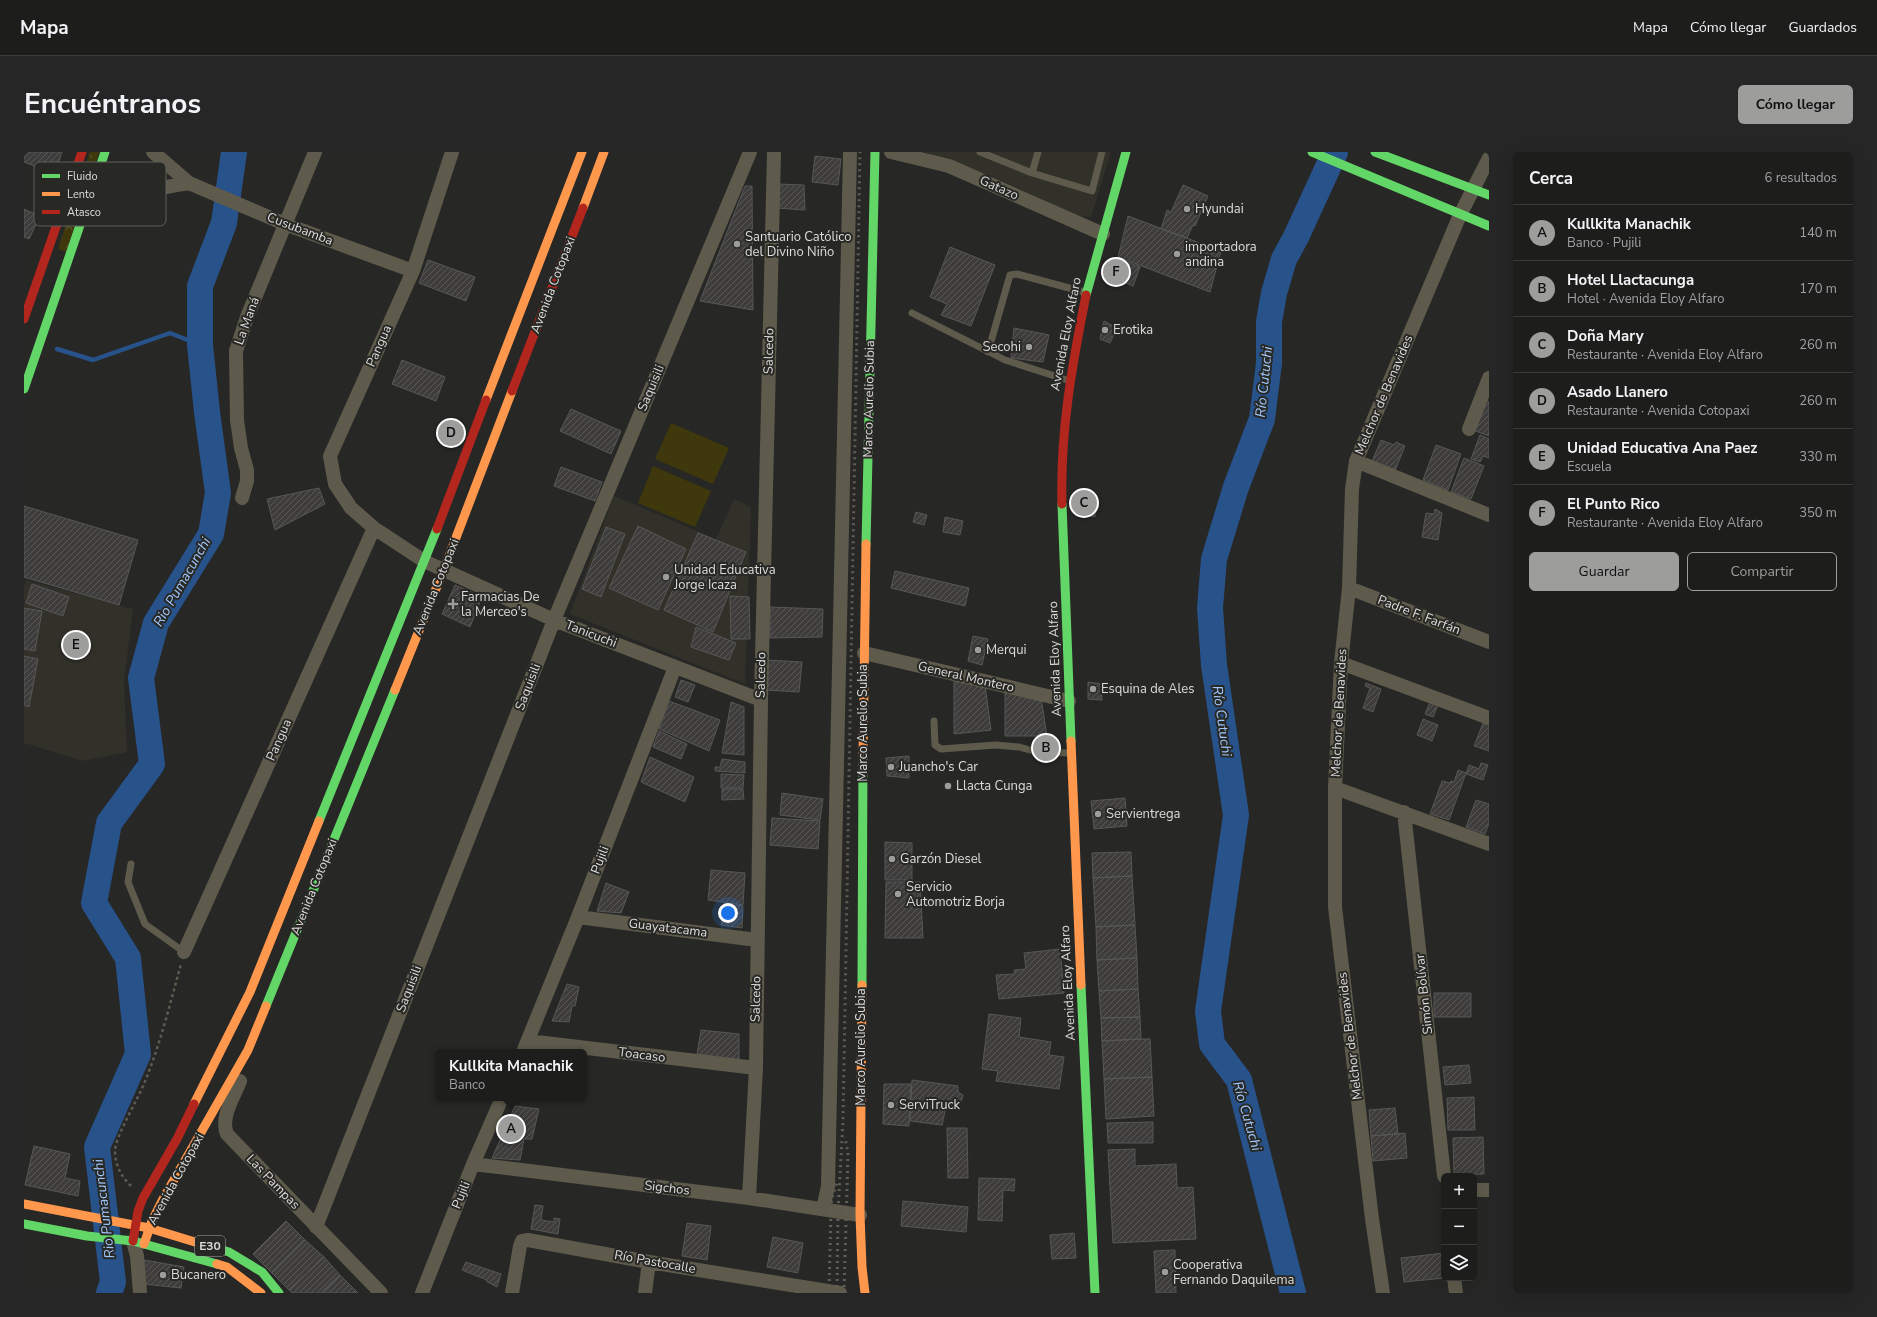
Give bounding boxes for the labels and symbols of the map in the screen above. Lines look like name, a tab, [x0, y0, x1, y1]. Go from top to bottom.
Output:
legend	[34, 162, 166, 226]
text: Fluido	[67, 169, 98, 184]
street label: Gatazo	[977, 171, 1021, 205]
text: Lento	[67, 187, 95, 202]
place label: Hyundai	[1195, 200, 1244, 218]
marker: Hyundai	[1182, 204, 1192, 214]
text: Atasco	[67, 205, 101, 220]
street label: Cusubamba	[264, 208, 336, 250]
place label: Santuario Católico del Divino Niño	[745, 228, 851, 261]
street label: Avenida Cotopaxi	[526, 234, 580, 336]
place label: importadora andina	[1185, 238, 1257, 271]
marker: Santuario Católico del Divino Niño	[732, 239, 742, 249]
marker: importadora andina	[1172, 249, 1182, 259]
pin: F	[1103, 257, 1129, 287]
street label: Avenida Eloy Alfaro	[1046, 276, 1086, 392]
street label: La Maná	[230, 295, 264, 347]
place label: Erotika	[1113, 321, 1153, 339]
street label: Pangua	[362, 322, 396, 370]
marker: Erotika	[1100, 325, 1110, 335]
street label: Salcedo	[760, 328, 778, 374]
street label: Melchor de Benavides	[1351, 332, 1417, 458]
place label: Secohi	[983, 338, 1021, 356]
street label: Marco Aurelio Subia	[859, 340, 879, 458]
marker: Secohi	[1024, 342, 1034, 352]
water label: Río Cutuchi	[1251, 345, 1277, 419]
street label: Saquisili	[633, 362, 669, 414]
pin: D	[438, 418, 464, 448]
pin: C	[1071, 488, 1097, 518]
water label: Rio Pumacunchi	[149, 533, 216, 630]
street label: Avenida Cotopaxi	[408, 536, 464, 638]
place label: Unidad Educativa Jorge Icaza	[673, 561, 776, 594]
marker: Unidad Educativa Jorge Icaza	[661, 572, 671, 582]
place label: Farmacias De la Merceo's	[461, 588, 540, 621]
street label: Padre F. Farfán	[1375, 591, 1463, 639]
marker: Farmacias De la Merceo's	[448, 599, 458, 609]
street label: Avenida Eloy Alfaro	[1044, 601, 1066, 717]
street label: Tanicuchi	[563, 616, 619, 652]
pin: E	[63, 630, 89, 660]
place label: Merqui	[986, 641, 1027, 659]
marker: Merqui	[973, 645, 983, 655]
street label: Melchor de Benavides	[1327, 648, 1351, 778]
street label: Salcedo	[752, 652, 770, 698]
street label: General Montero	[916, 657, 1016, 697]
street label: Saquisili	[511, 661, 545, 713]
street label: Marco Aurelio Subia	[854, 664, 872, 782]
place label: Esquina de Ales	[1101, 680, 1195, 698]
marker: Esquina de Ales	[1088, 684, 1098, 694]
water label: Río Cutuchi	[1208, 684, 1236, 758]
street label: Pangua	[262, 716, 296, 764]
pin: B	[1033, 733, 1059, 763]
place label: Juancho's Car	[898, 758, 978, 776]
marker: Juancho's Car	[886, 762, 896, 772]
place label: Llacta Cunga	[956, 777, 1032, 795]
marker: Llacta Cunga	[943, 781, 953, 791]
place label: Servientrega	[1106, 805, 1181, 823]
marker: Servientrega	[1093, 809, 1103, 819]
street label: Avenida Cotopaxi	[286, 836, 342, 938]
street label: Pujili	[587, 844, 613, 876]
place label: Garzón Diesel	[900, 850, 982, 868]
marker: Garzón Diesel	[887, 854, 897, 864]
place label: Servicio Automotriz Borja	[906, 878, 1005, 911]
marker: Servicio Automotriz Borja	[893, 889, 903, 899]
your location	[718, 903, 738, 923]
street label: Guayatacama	[628, 914, 708, 942]
street label: Avenida Eloy Alfaro	[1056, 925, 1080, 1041]
street label: Simón Bolívar	[1411, 952, 1437, 1035]
street label: Saquisili	[392, 963, 426, 1015]
street label: Melchor de Benavides	[1333, 971, 1367, 1101]
street label: Salcedo	[747, 976, 765, 1022]
street label: Marco Aurelio Subia	[852, 988, 870, 1106]
street label: Toacaso	[617, 1043, 667, 1067]
water label: Río Cutuchi	[1228, 1079, 1266, 1154]
place label: ServiTruck	[899, 1096, 960, 1114]
marker: ServiTruck	[886, 1100, 896, 1110]
pin: A	[498, 1114, 524, 1144]
street label: Avenida Cotopaxi	[143, 1130, 209, 1228]
street label: Las Pampas	[242, 1150, 304, 1214]
water label: Rio Pumacunchi	[88, 1157, 120, 1260]
street label: Sigchos	[643, 1176, 691, 1200]
street label: Pujili	[447, 1178, 475, 1212]
road number: E30	[195, 1236, 225, 1256]
street label: Río Pastocalle	[613, 1246, 697, 1278]
place label: Cooperativa Fernando Daquilema	[1173, 1256, 1294, 1289]
place label: Bucanero	[171, 1266, 226, 1284]
marker: Cooperativa Fernando Daquilema	[1160, 1267, 1170, 1277]
marker: Bucanero	[158, 1270, 168, 1280]

